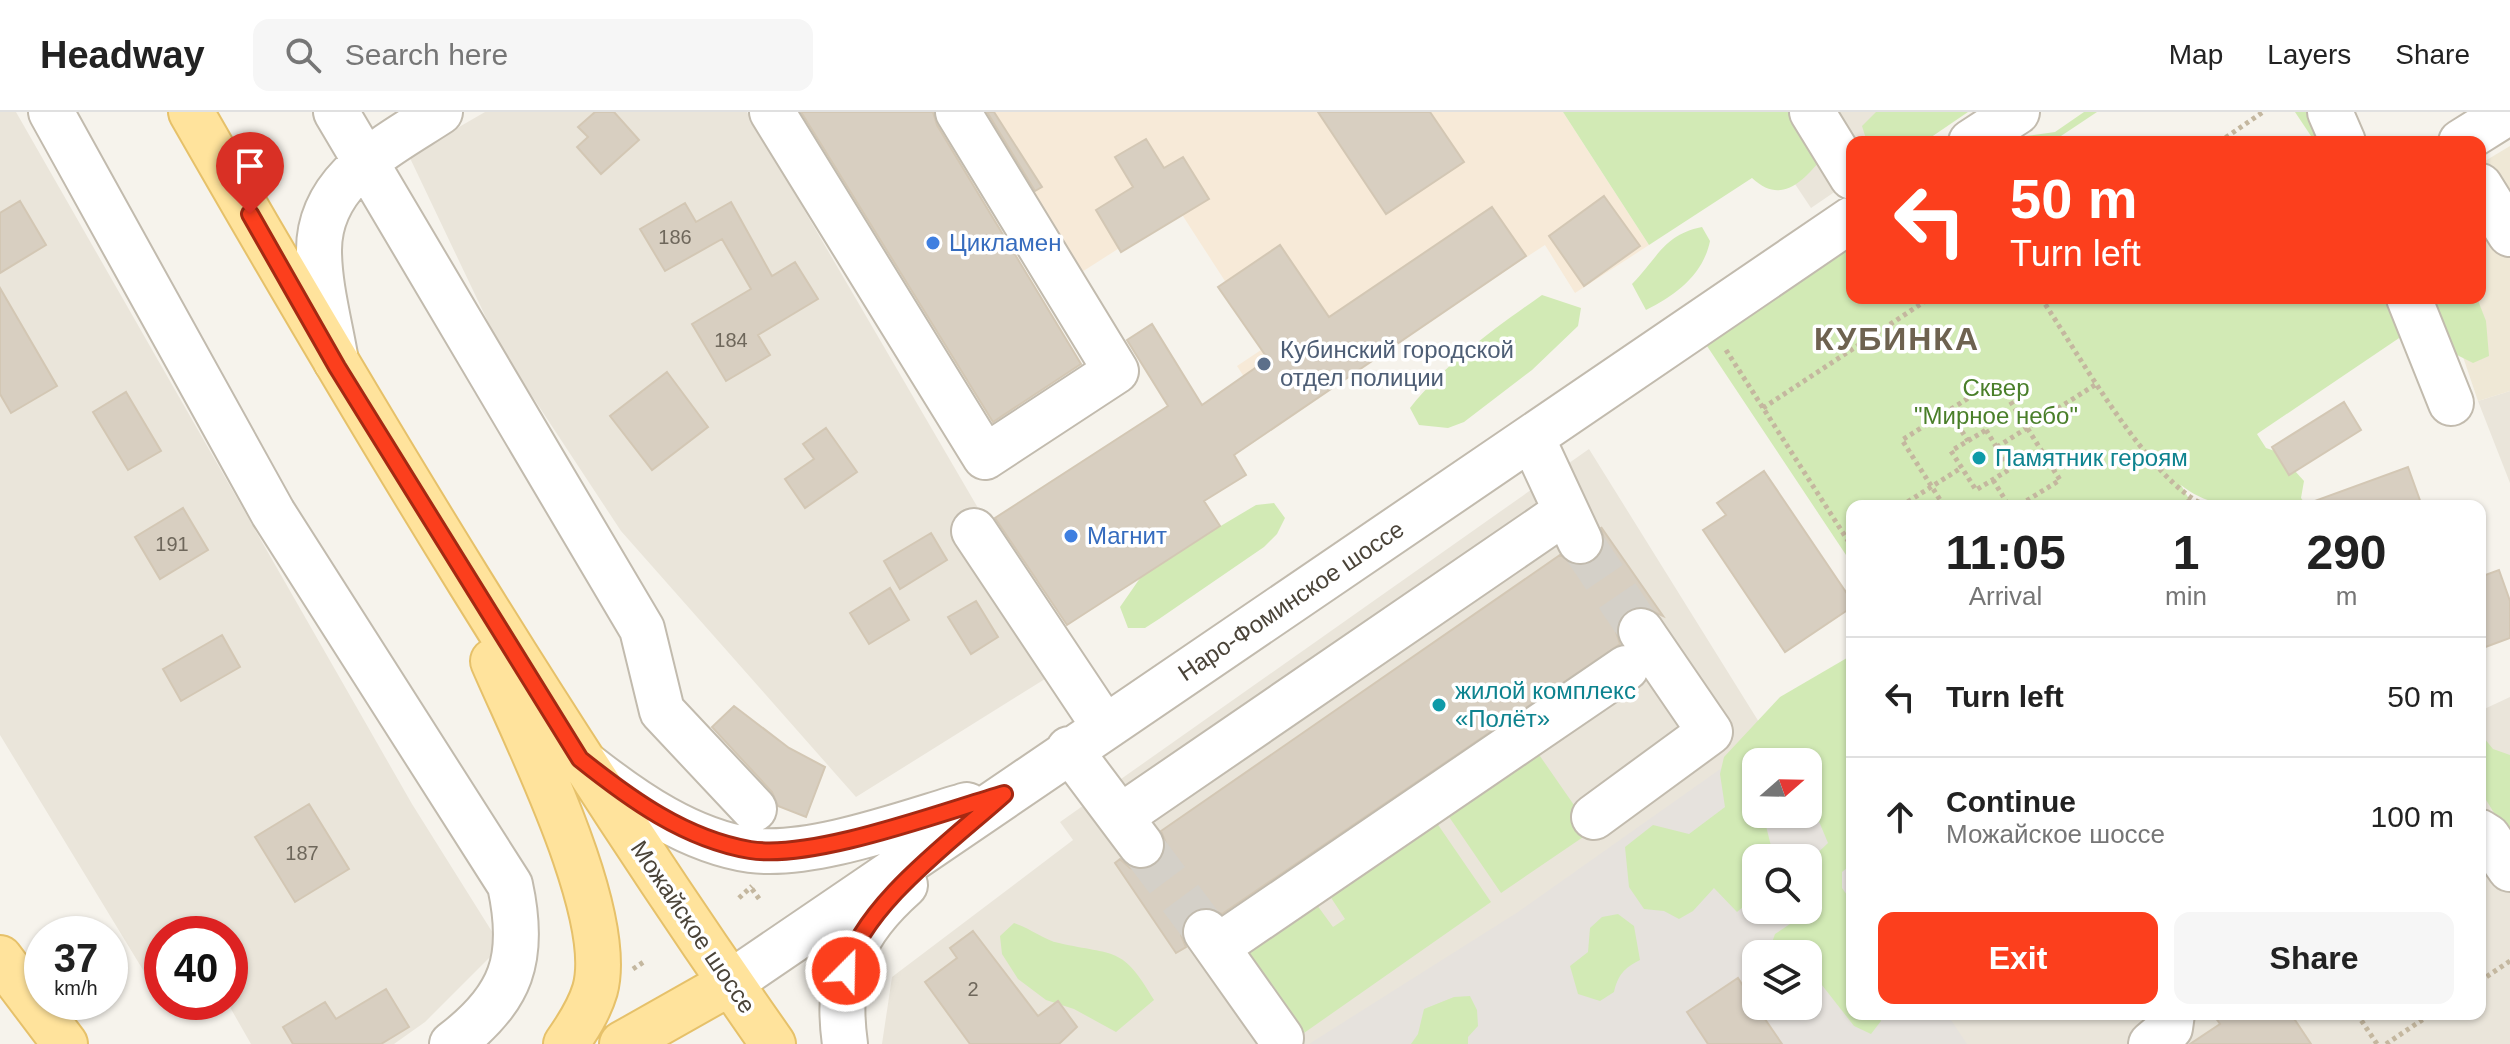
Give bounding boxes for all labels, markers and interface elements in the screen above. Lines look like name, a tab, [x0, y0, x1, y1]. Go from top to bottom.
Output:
search box	[253, 19, 813, 91]
icon: search	[281, 33, 325, 77]
text: Headway	[40, 34, 205, 76]
text: Search here	[345, 38, 508, 71]
text: Map	[2169, 39, 2223, 70]
text: Layers	[2267, 39, 2351, 70]
text: Share	[2395, 39, 2470, 70]
pin	[216, 132, 284, 214]
icon: arrive	[228, 144, 272, 188]
text: 50 m	[2010, 167, 2138, 230]
icon: left	[1878, 168, 1982, 272]
house number: 186	[658, 226, 692, 248]
place label: Цикламен	[949, 229, 1061, 256]
text: Turn left	[2010, 233, 2141, 274]
marker: Цикламен	[924, 234, 942, 252]
district label: КУБИНКА	[1814, 321, 1980, 357]
house number: 184	[714, 329, 748, 351]
place label: Кубинский городской отдел полиции	[1280, 336, 1514, 391]
marker: Кубинский городской отдел полиции	[1255, 355, 1273, 373]
park label: Сквер "Мирное небо"	[1914, 374, 2078, 429]
place label: Памятник героям	[1995, 444, 2188, 471]
marker: Памятник героям	[1970, 449, 1988, 467]
street label: Наро-Фоминское шоссе	[1173, 515, 1409, 686]
place label: Магнит	[1087, 522, 1167, 549]
text: 11:05	[1945, 526, 2066, 579]
text: 1	[2173, 526, 2199, 579]
text: 290	[2306, 526, 2387, 579]
marker: Магнит	[1062, 527, 1080, 545]
house number: 191	[155, 533, 189, 555]
text: Arrival	[1969, 581, 2042, 611]
text: min	[2165, 581, 2207, 611]
text: m	[2336, 581, 2357, 611]
icon: left	[1878, 675, 1922, 719]
place label: жилой комплекс «Полёт»	[1455, 677, 1636, 732]
text: Turn left	[1946, 680, 2064, 713]
text: 50 m	[2387, 680, 2454, 713]
marker: жилой комплекс «Полёт»	[1430, 696, 1448, 714]
north arrow	[1742, 748, 1822, 828]
map controls	[1742, 748, 1822, 1020]
text: Continue	[1946, 785, 2076, 818]
icon: ahead	[1878, 795, 1922, 839]
text: 100 m	[2371, 800, 2454, 833]
text: Можайское шоссе	[1946, 819, 2165, 849]
street label: Можайское шоссе	[626, 835, 761, 1018]
house number: 187	[285, 842, 319, 864]
button: search	[1742, 844, 1822, 924]
button: Exit	[1878, 912, 2158, 1004]
button: Share	[2174, 912, 2454, 1004]
speed limit sign: 40	[144, 916, 248, 1020]
position arrow	[804, 929, 888, 1013]
text: 37	[54, 936, 98, 980]
button: layers	[1742, 940, 1822, 1020]
text: km/h	[54, 977, 98, 999]
house number: 2	[967, 978, 979, 1000]

